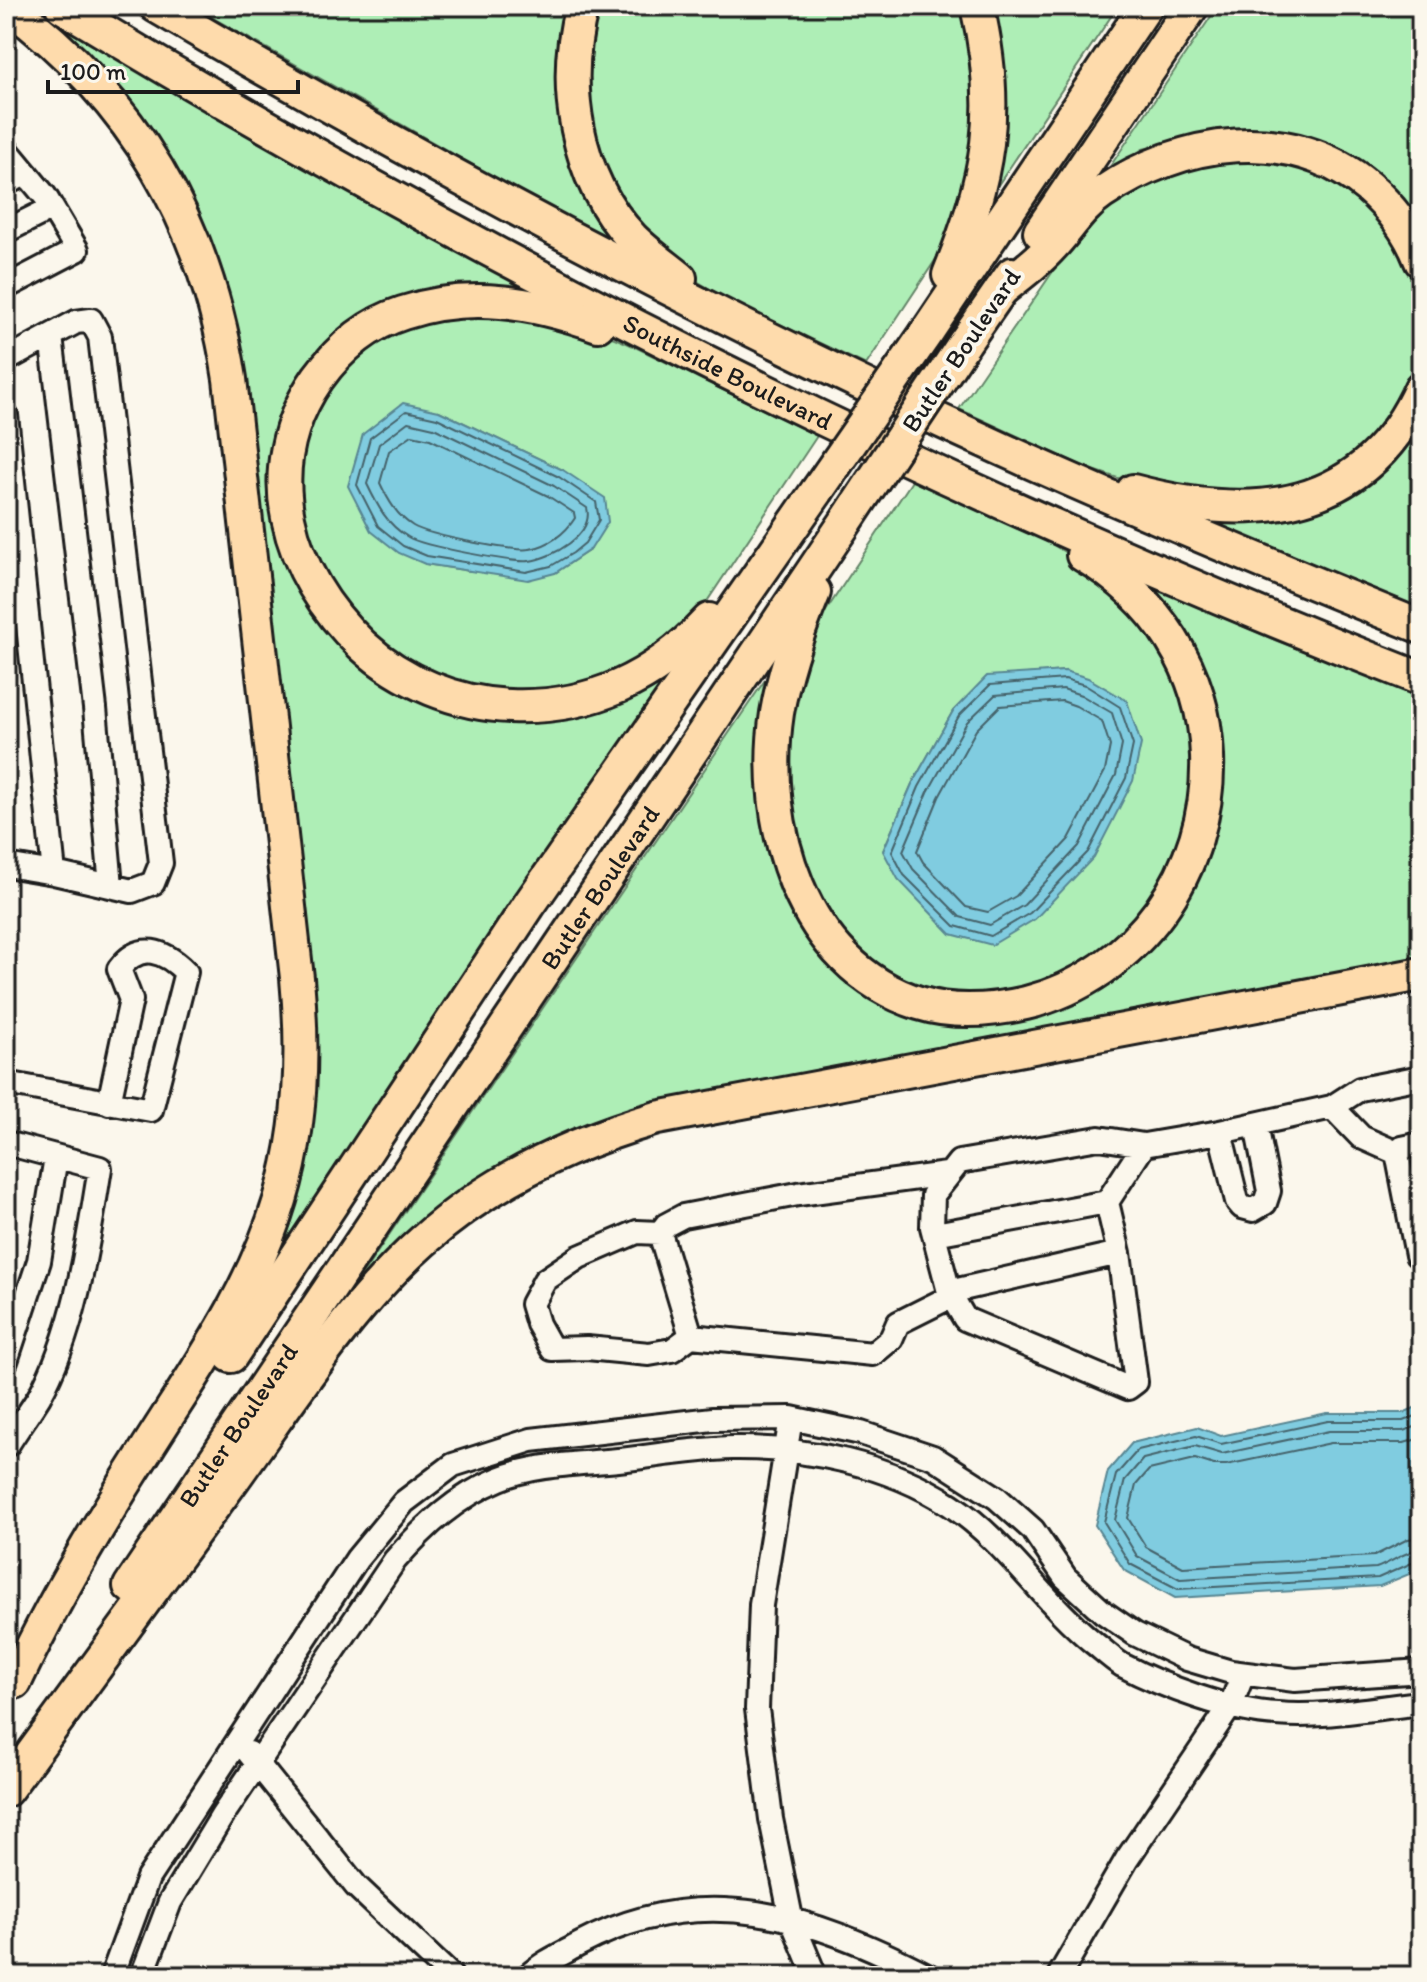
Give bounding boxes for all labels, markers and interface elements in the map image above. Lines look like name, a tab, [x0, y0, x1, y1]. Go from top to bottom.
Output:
scale bar	[48, 44, 298, 94]
text: 100 m	[60, 57, 126, 86]
street label: Butler Boulevard	[894, 261, 1028, 438]
street label: Southside Boulevard	[618, 306, 838, 437]
street label: Butler Boulevard	[533, 799, 667, 976]
street label: Butler Boulevard	[172, 1336, 305, 1513]

